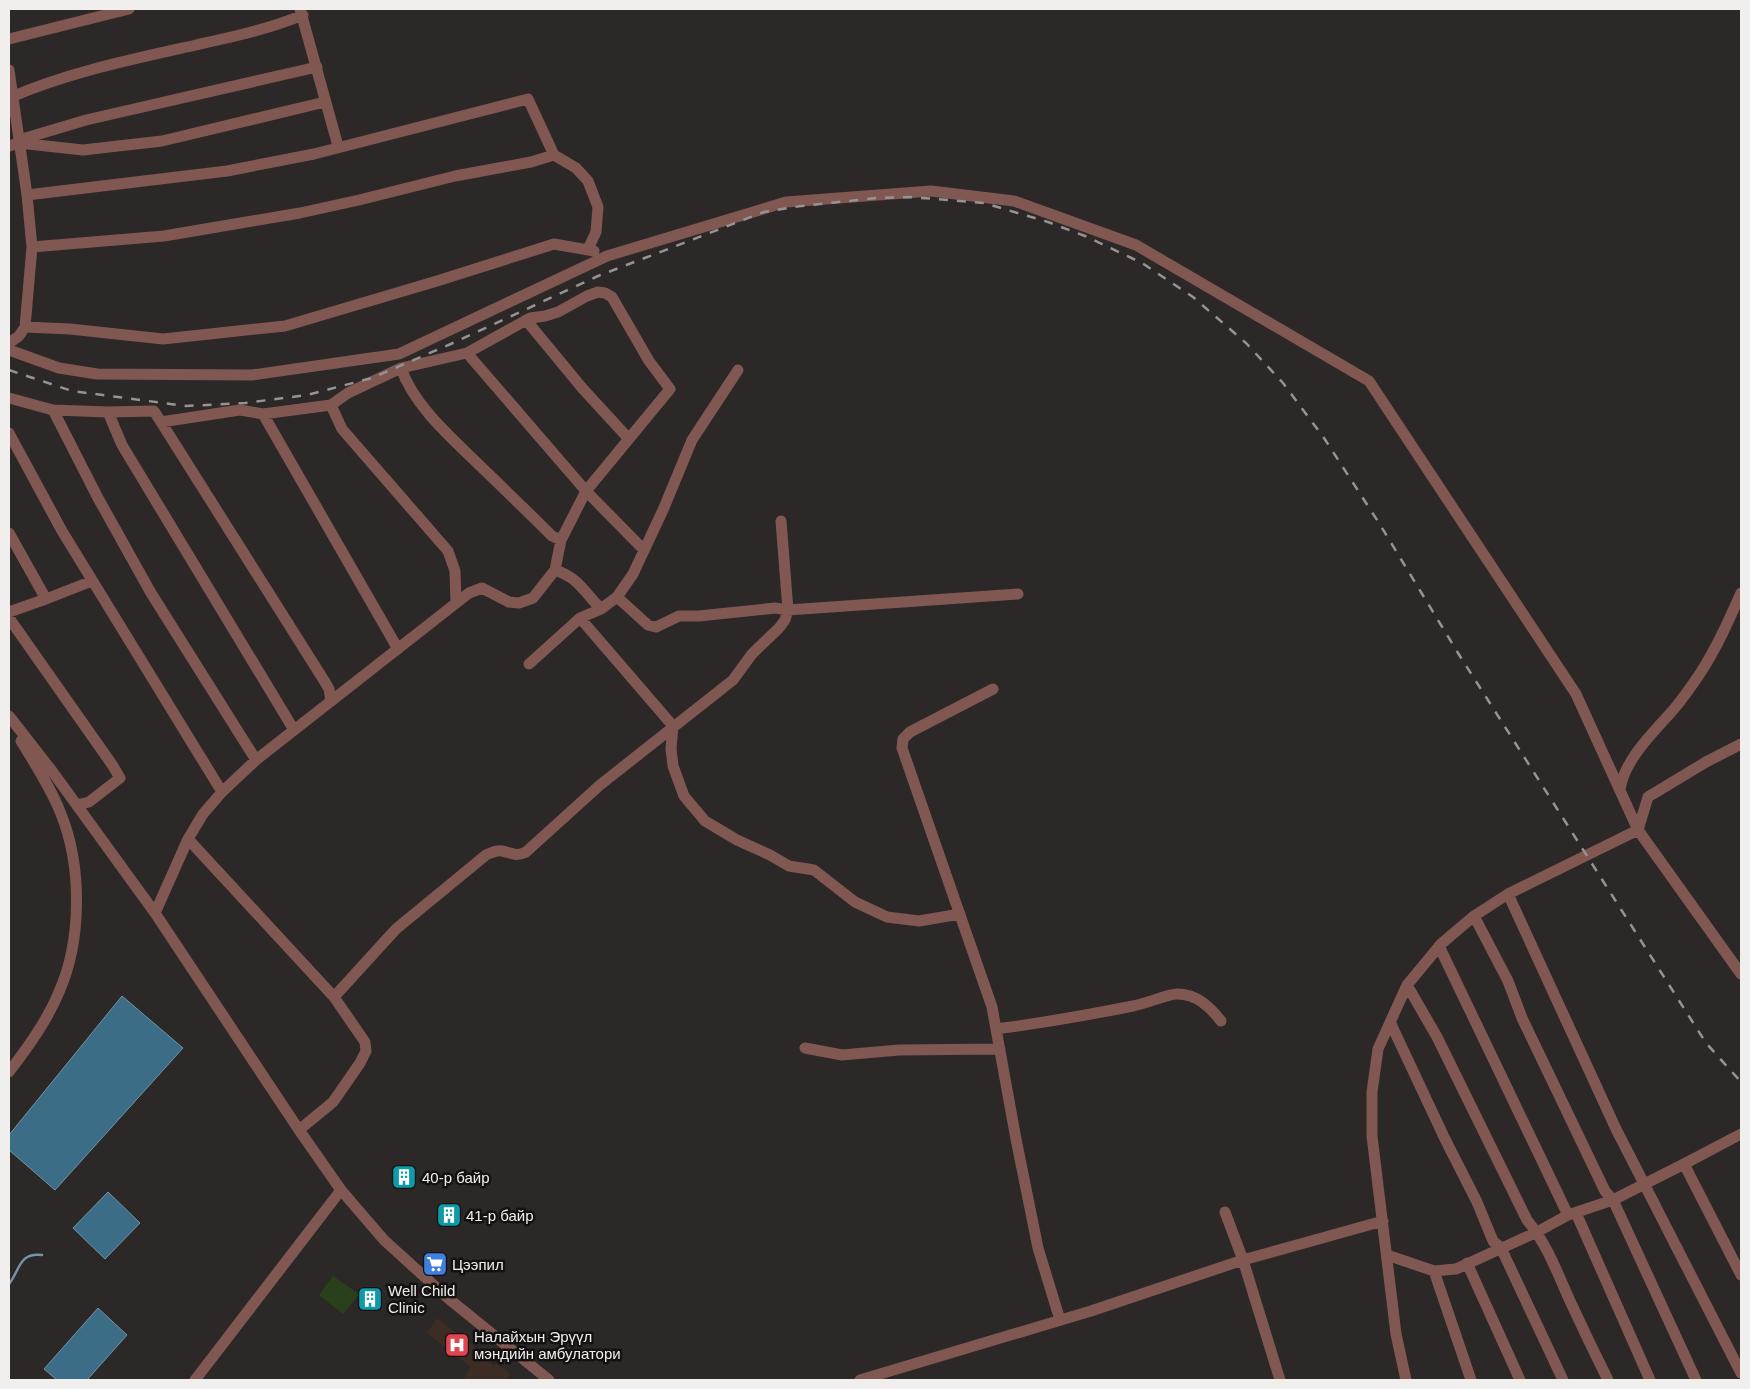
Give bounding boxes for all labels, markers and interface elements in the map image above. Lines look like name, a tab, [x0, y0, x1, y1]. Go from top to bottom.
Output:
building icon: 40-р байр	[391, 1164, 417, 1190]
place label: 40-р байр	[422, 1169, 490, 1186]
building icon: 41-р байр	[436, 1202, 462, 1228]
place label: 41-р байр	[466, 1207, 534, 1224]
supermarket icon: Цээпил	[422, 1251, 448, 1277]
place label: Цээпил	[452, 1256, 504, 1273]
place label: Well Child Clinic	[388, 1282, 455, 1316]
building icon: Well Child Clinic	[357, 1286, 383, 1312]
place label: Налайхын Эрүүл мэндийн амбулатори	[474, 1328, 621, 1362]
hospital icon: Налайхын Эрүүл мэндийн амбулатори	[444, 1332, 470, 1358]

